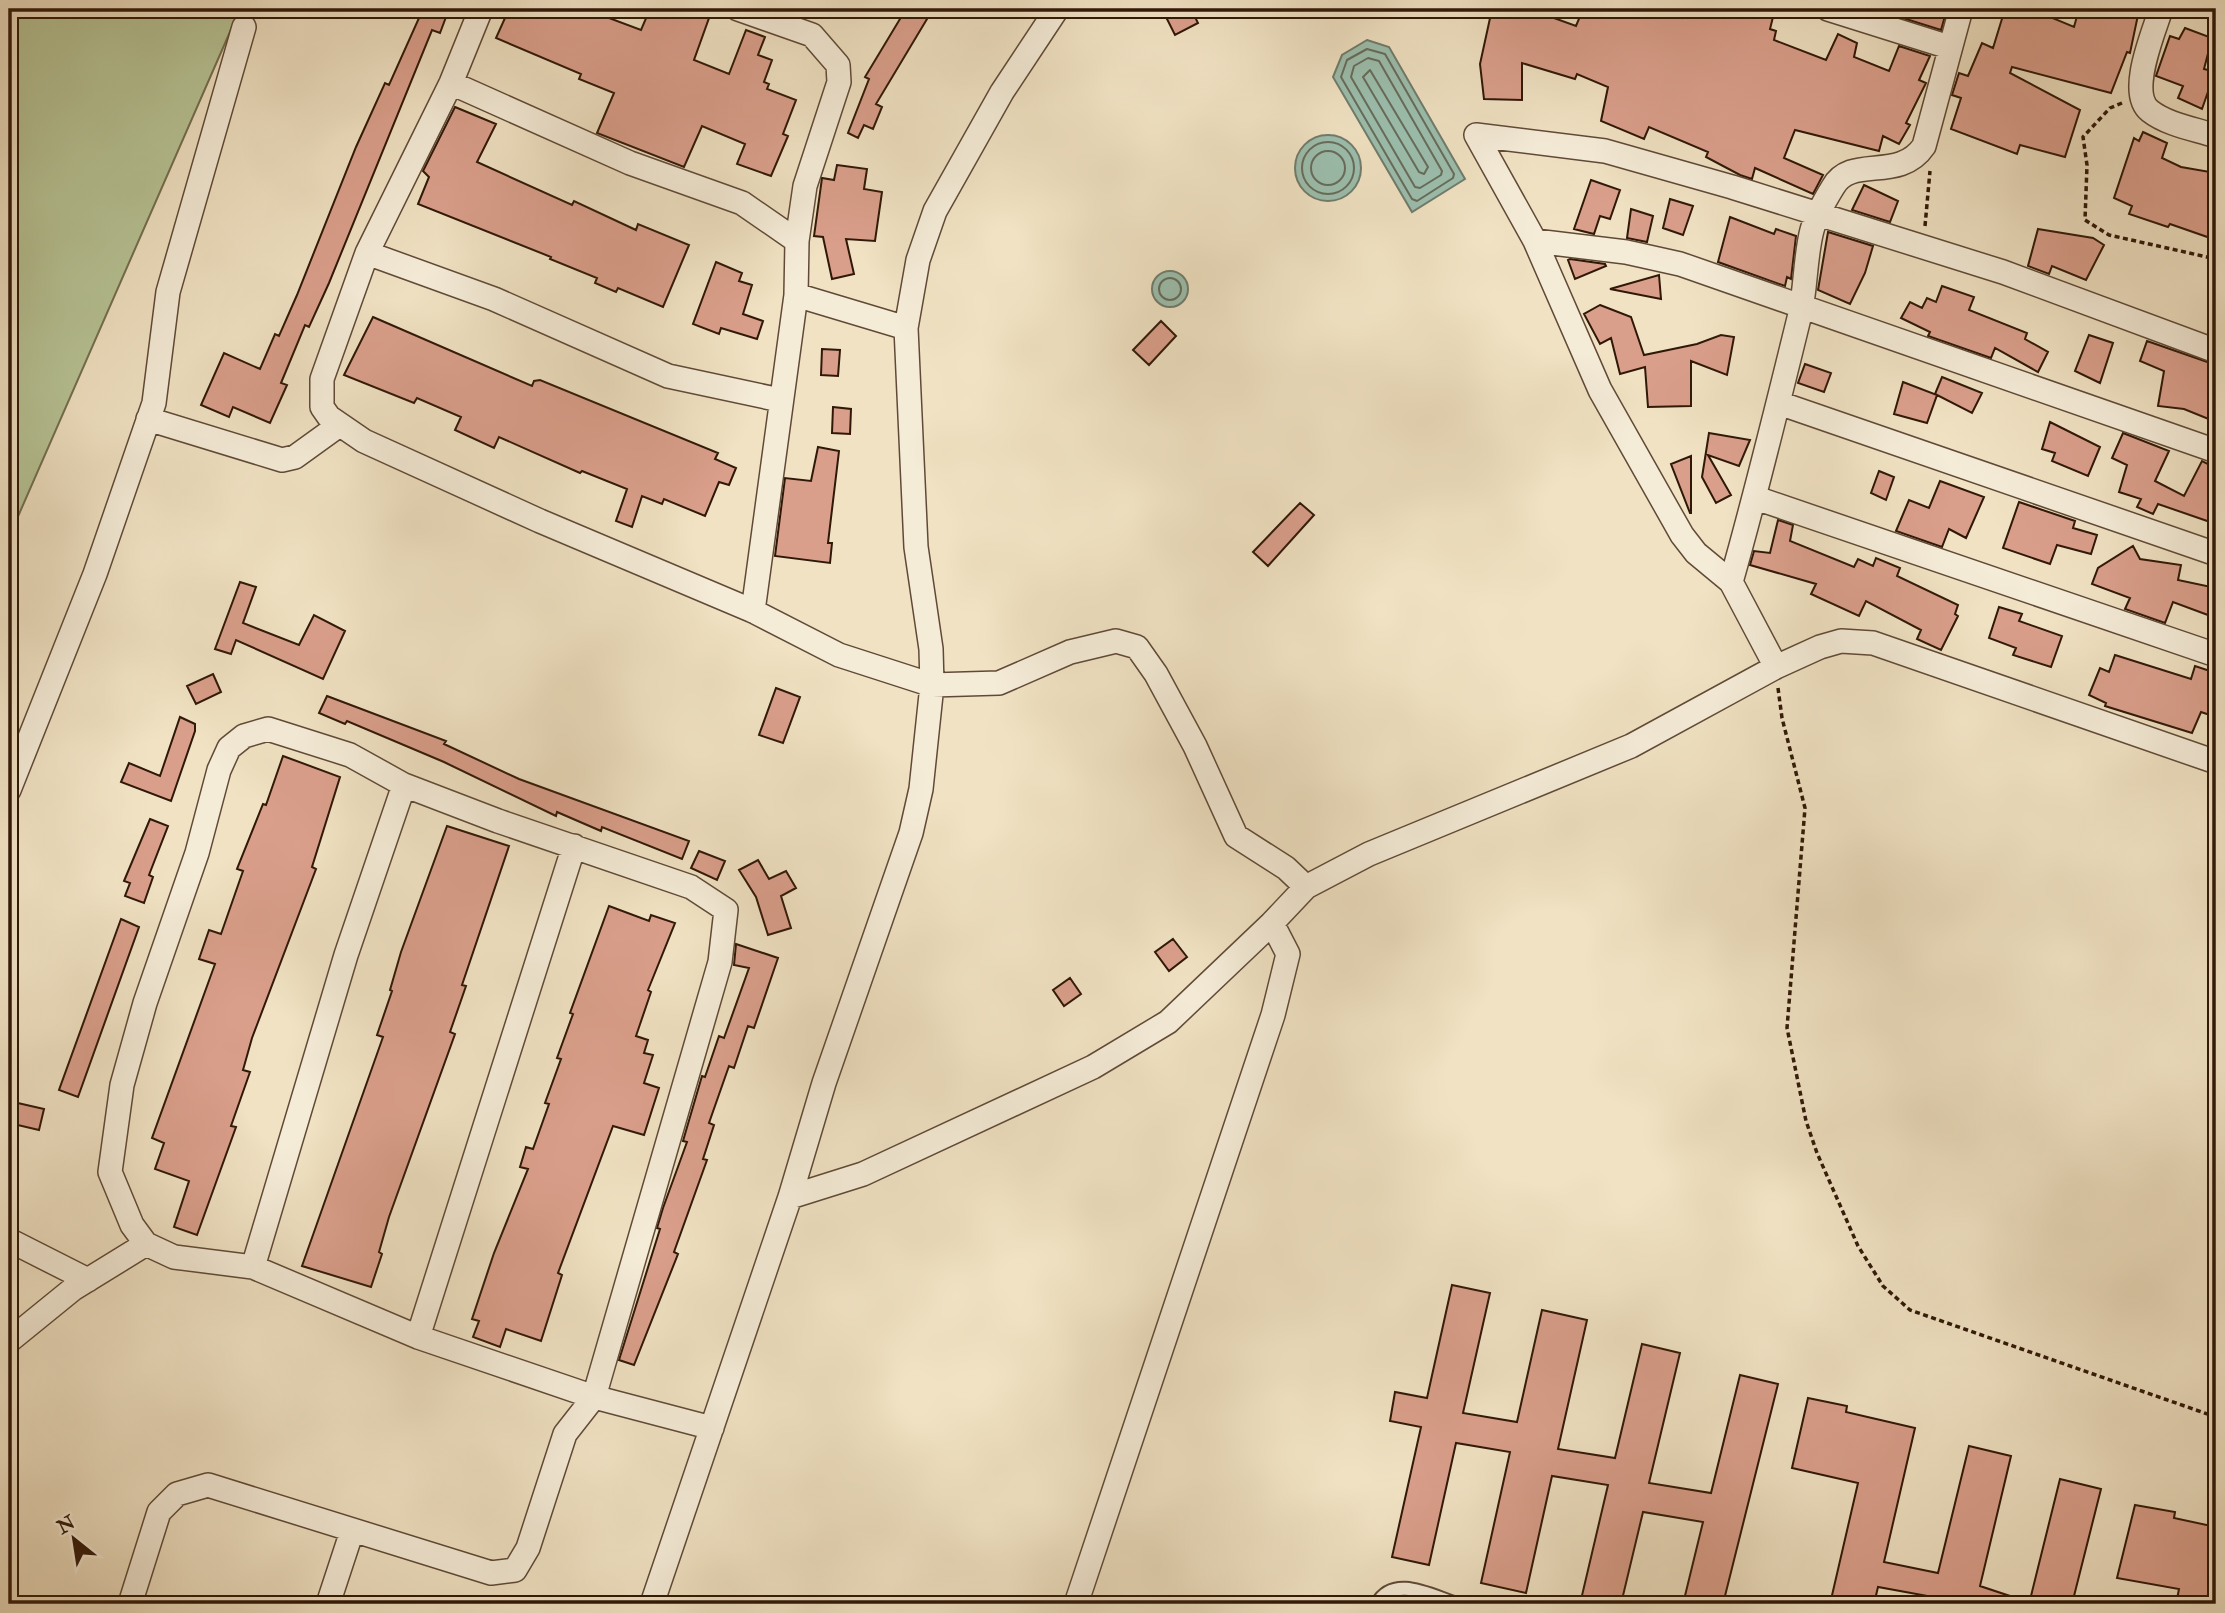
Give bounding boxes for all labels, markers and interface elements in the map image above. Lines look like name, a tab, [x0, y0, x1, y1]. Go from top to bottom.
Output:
north arrow	[38, 1504, 108, 1574]
text: N	[52, 1510, 80, 1540]

